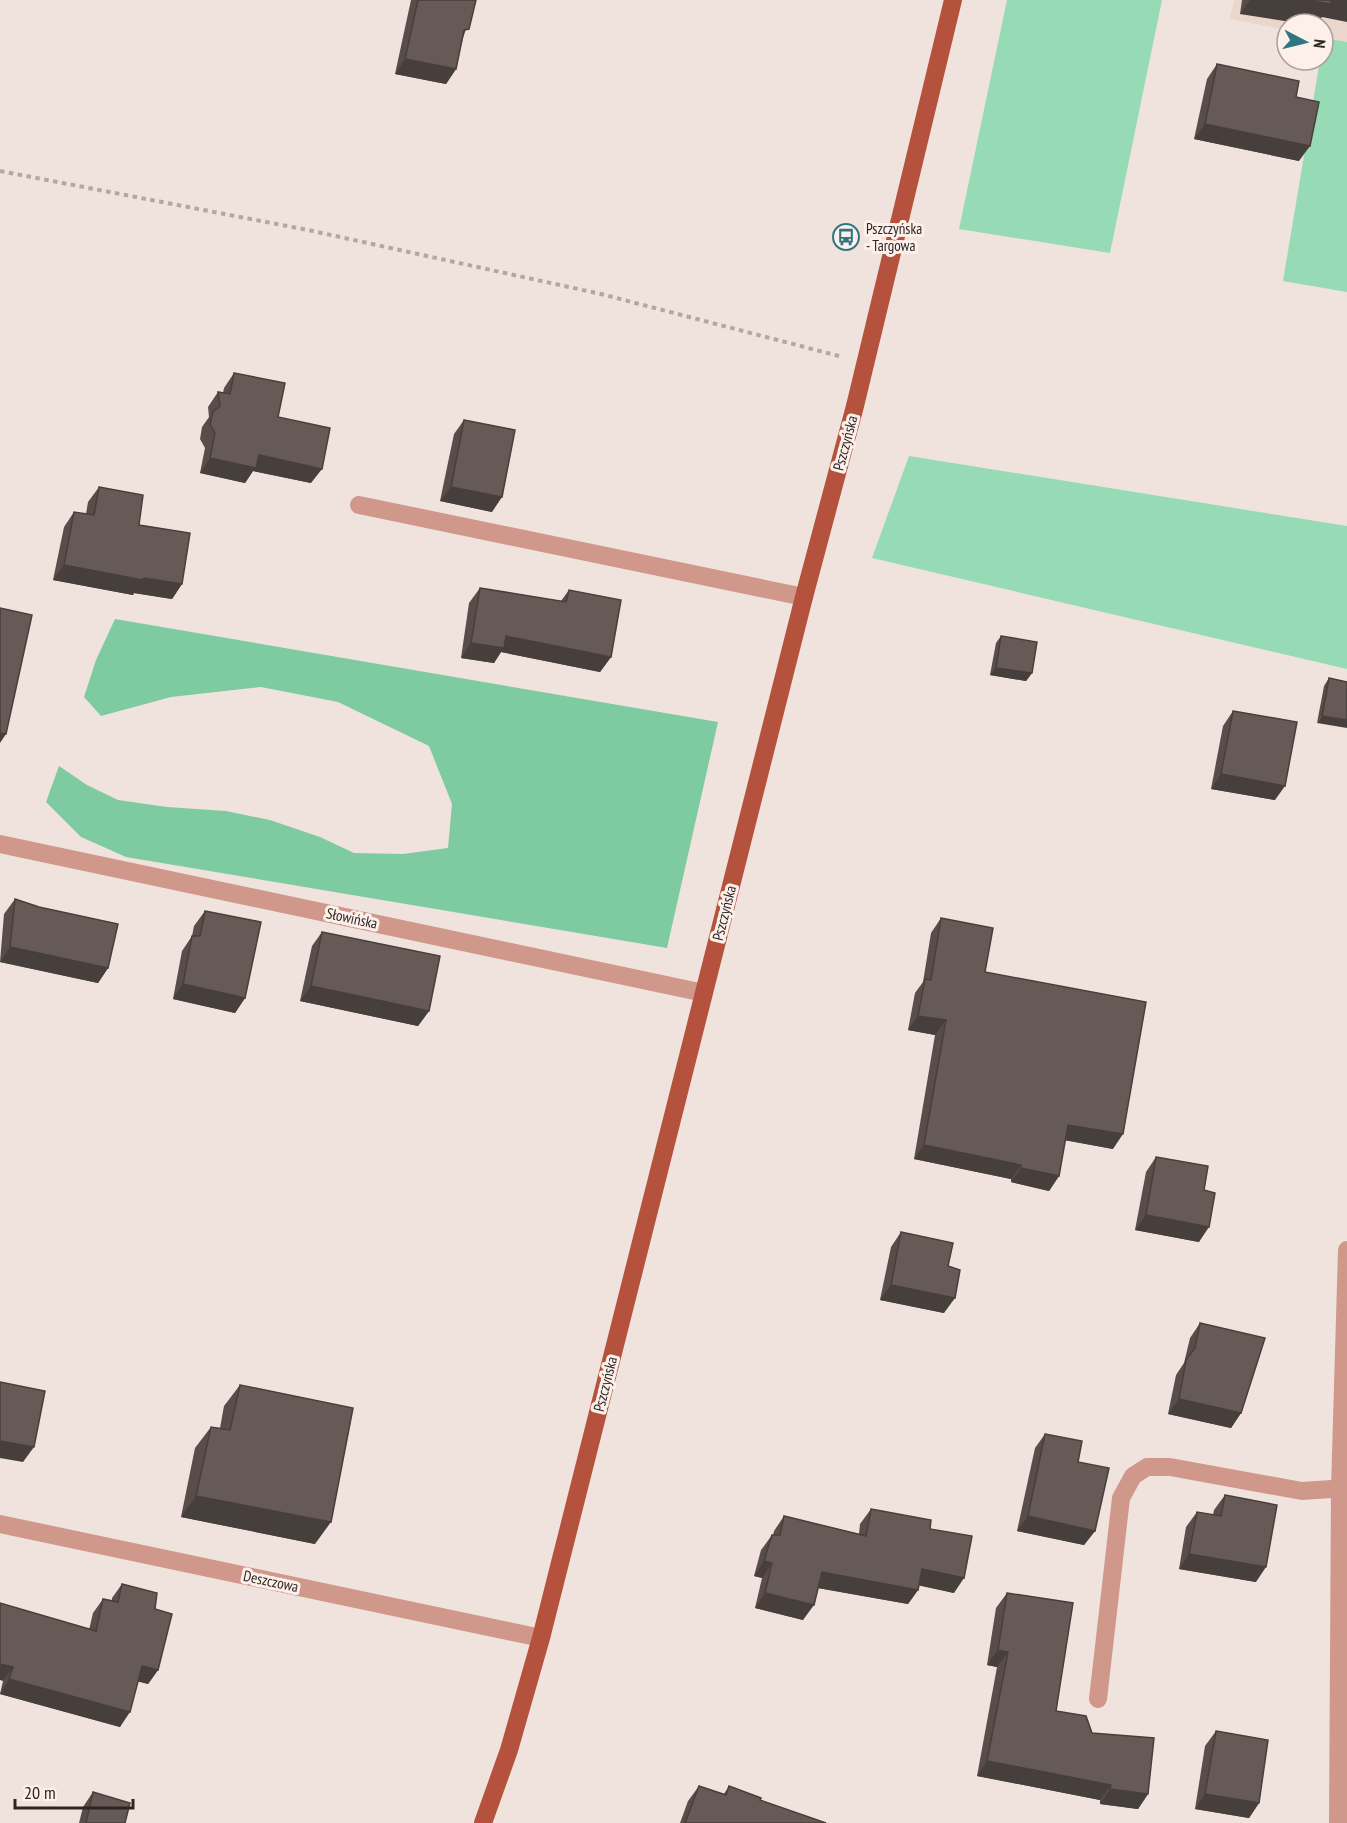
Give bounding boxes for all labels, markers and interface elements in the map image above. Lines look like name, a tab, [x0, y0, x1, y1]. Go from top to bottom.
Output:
north arrow	[1275, 12, 1335, 72]
text: N	[1309, 38, 1330, 49]
place label: Pszczyńska - Targowa	[866, 219, 922, 255]
bus stop icon: Pszczyńska - Targowa	[831, 222, 861, 252]
street label: Pszczyńska	[829, 413, 861, 473]
street label: Pszczyńska	[708, 883, 740, 943]
street label: Słowińska	[325, 903, 379, 933]
street label: Pszczyńska	[589, 1354, 621, 1414]
street label: Deszczowa	[242, 1566, 300, 1596]
scale bar	[15, 1772, 134, 1810]
text: 20 m	[24, 1781, 56, 1804]

